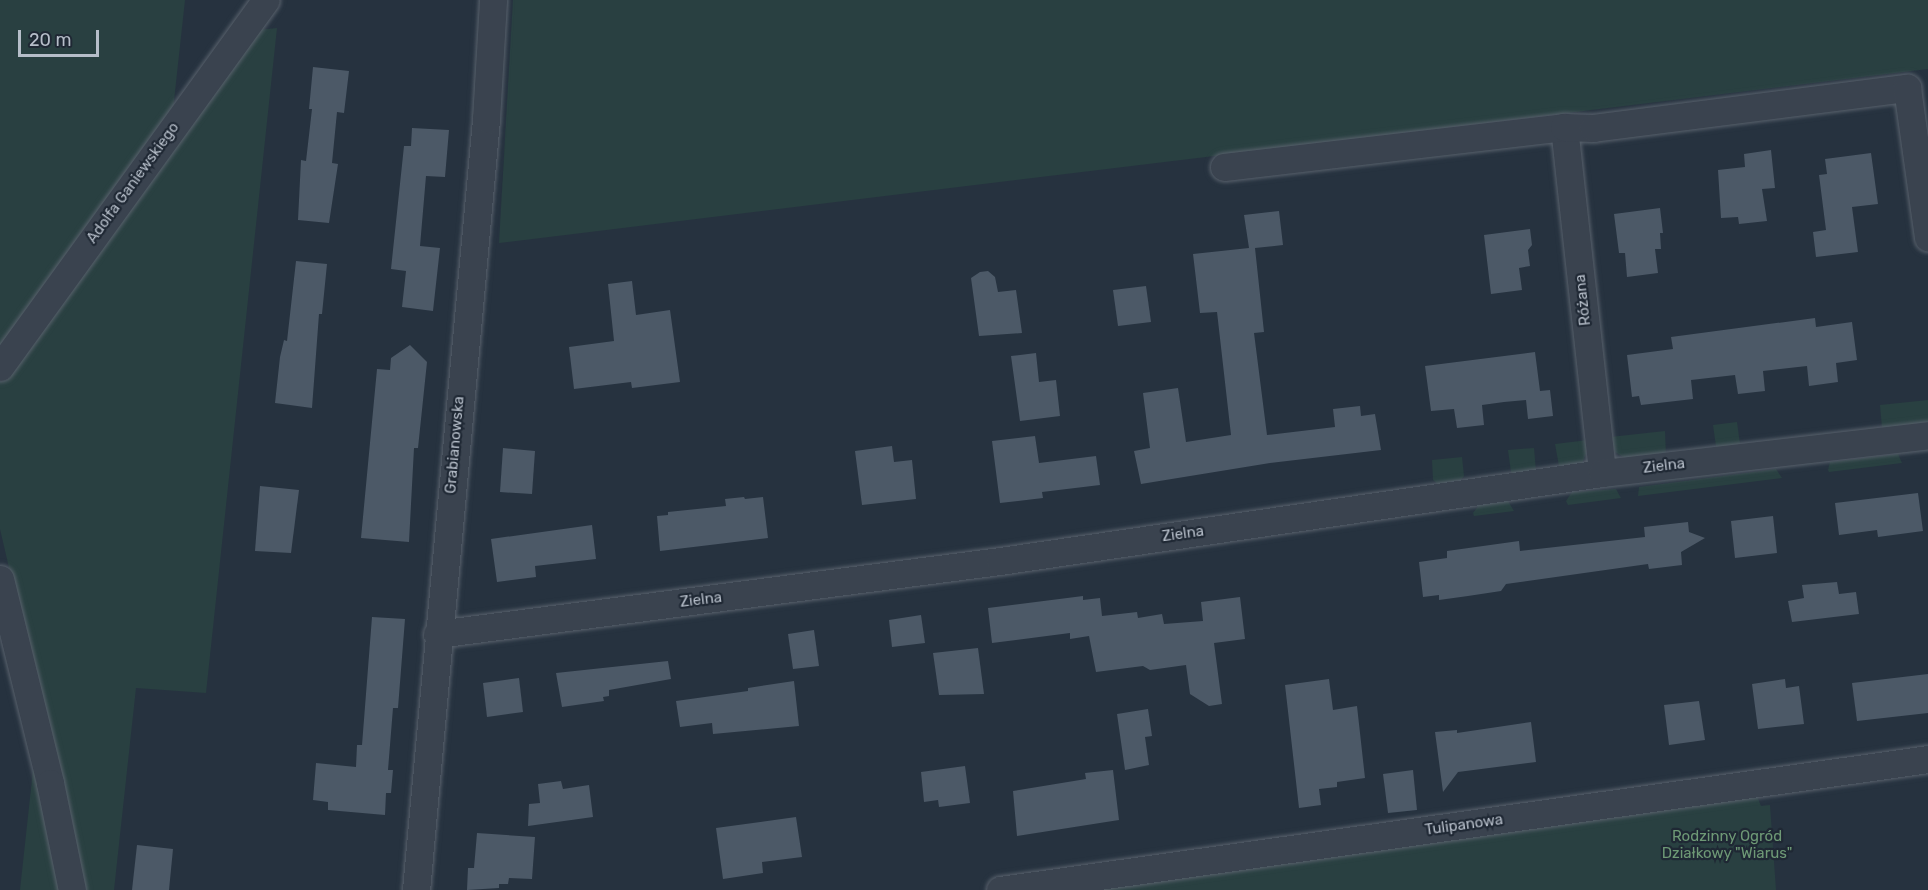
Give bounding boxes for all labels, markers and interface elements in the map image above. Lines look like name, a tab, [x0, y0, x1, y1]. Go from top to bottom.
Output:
scale bar	[21, 18, 102, 56]
text: 20 m	[29, 29, 71, 51]
street label: Adolfa Ganiewskiego	[83, 119, 183, 247]
street label: Różana	[1571, 273, 1595, 327]
street label: Grabianowska	[442, 396, 468, 494]
street label: Zielna	[1642, 455, 1686, 477]
street label: Zielna	[1161, 522, 1205, 546]
street label: Zielna	[679, 589, 723, 611]
street label: Tulipanowa	[1424, 811, 1504, 839]
park label: Rodzinny Ogród Działkowy "Wiarus"	[1662, 827, 1792, 862]

